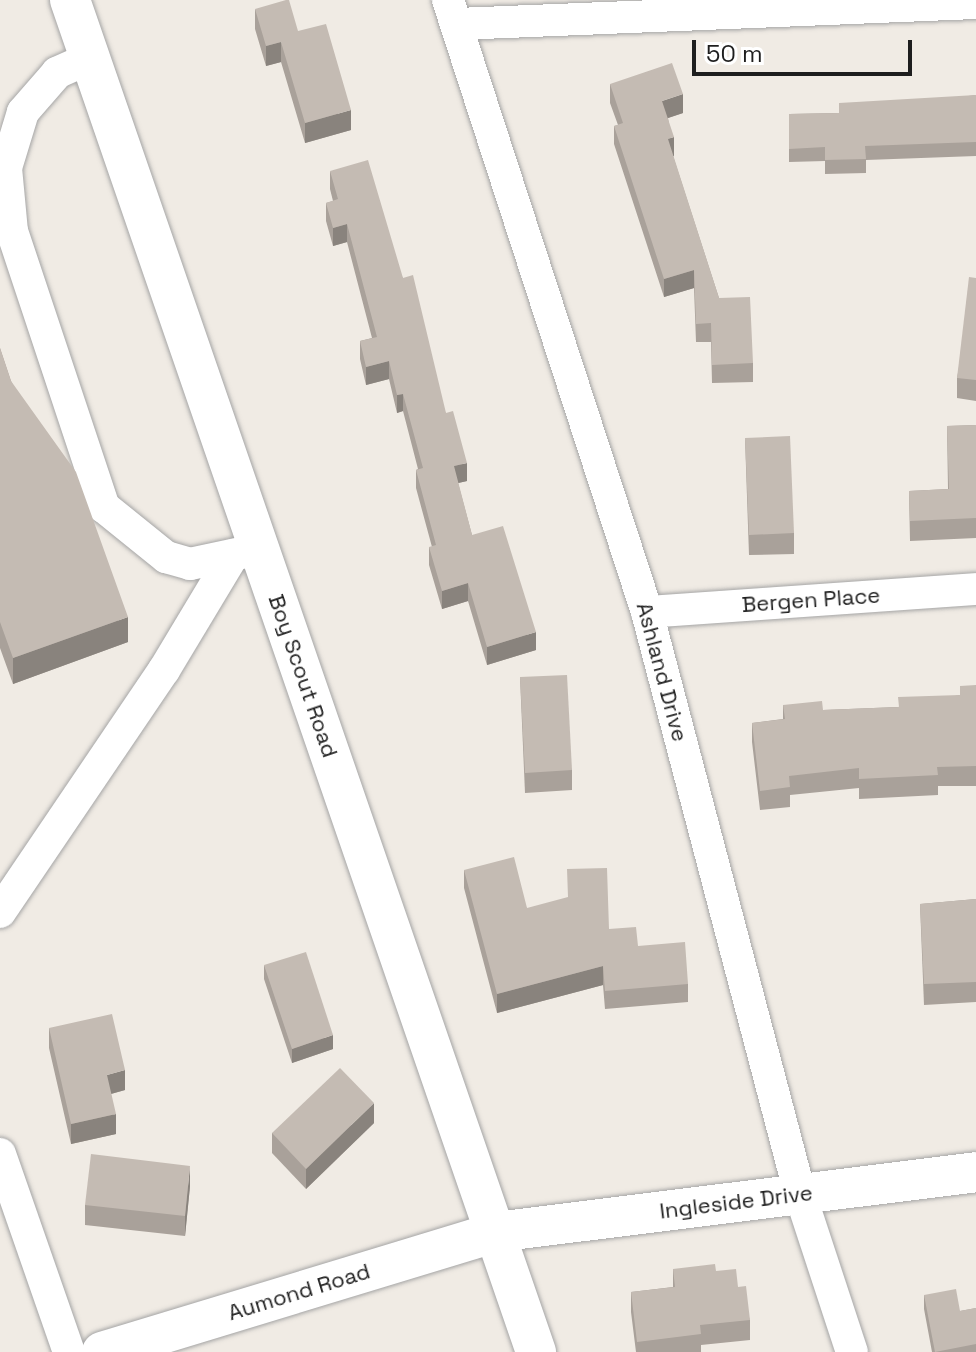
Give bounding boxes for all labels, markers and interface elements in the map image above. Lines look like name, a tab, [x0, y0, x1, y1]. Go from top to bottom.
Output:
scale bar	[696, 24, 916, 74]
text: 50 m	[706, 38, 763, 69]
street label: Bergen Place	[741, 582, 881, 618]
street label: Boy Scout Road	[263, 591, 343, 761]
street label: Ashland Drive	[631, 600, 693, 744]
street label: Ingleside Drive	[658, 1180, 814, 1224]
street label: Aumond Road	[225, 1258, 373, 1326]

